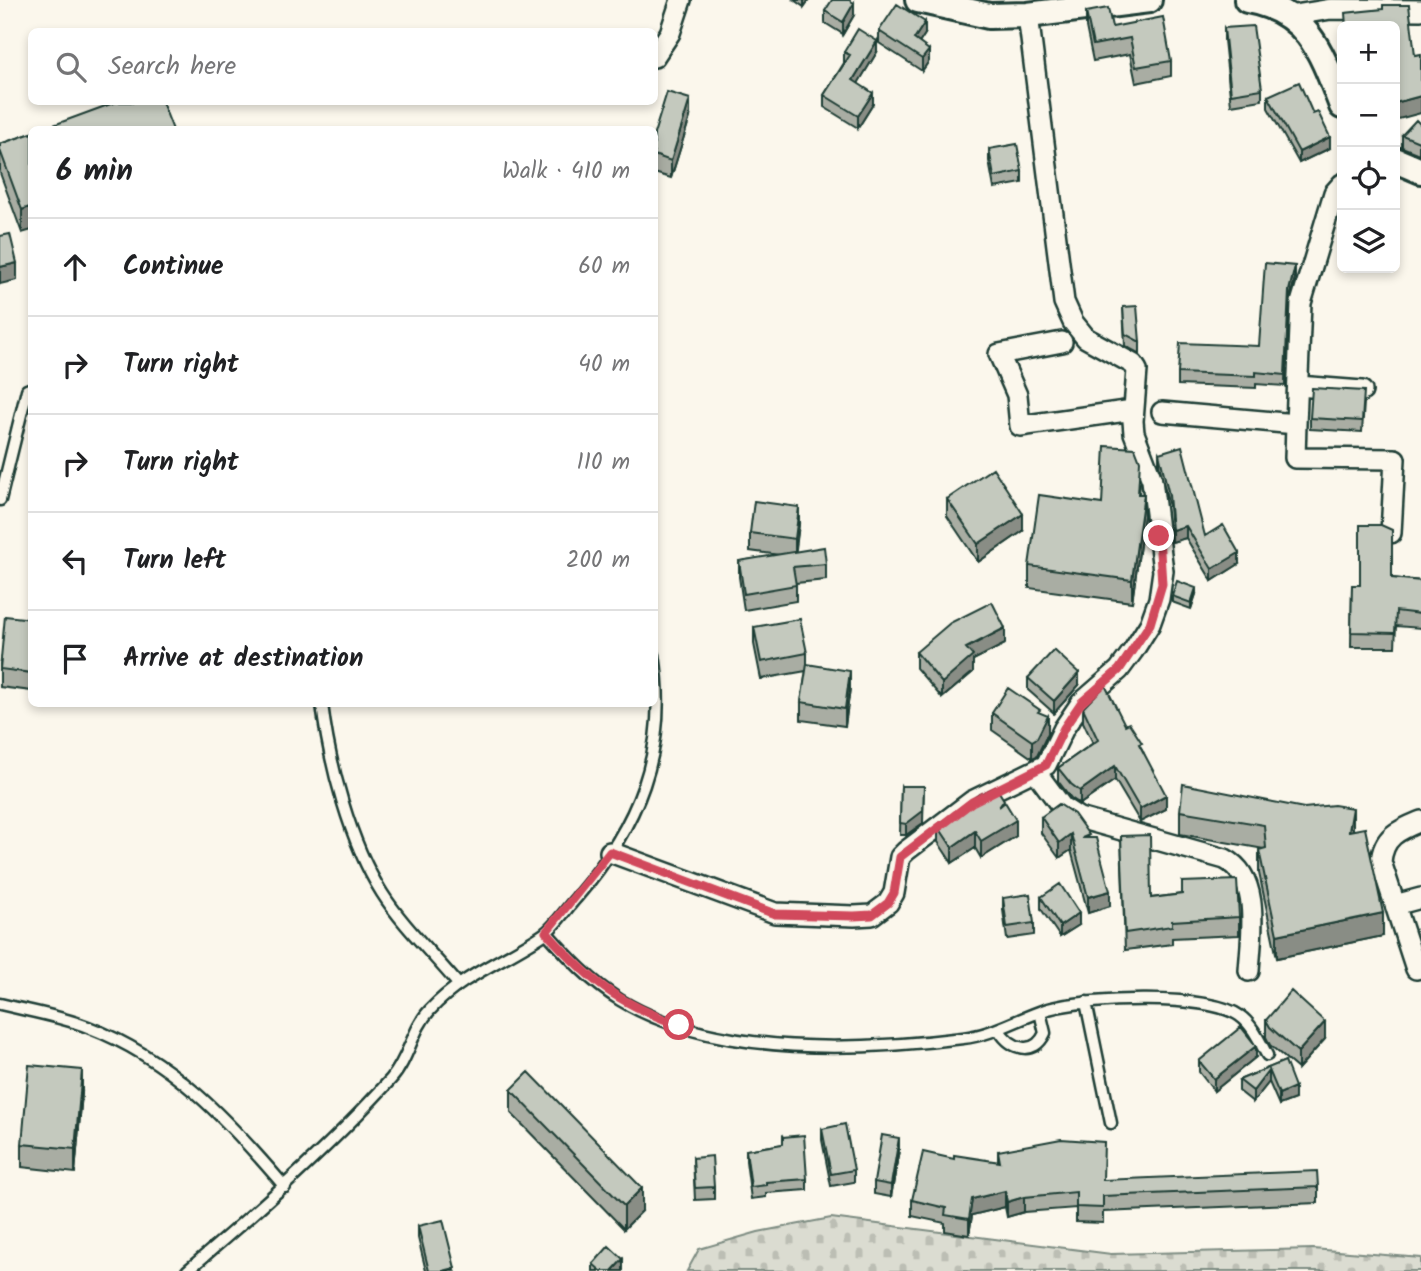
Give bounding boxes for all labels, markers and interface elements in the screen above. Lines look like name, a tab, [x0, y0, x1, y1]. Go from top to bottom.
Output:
map controls	[1337, 21, 1400, 273]
button: +	[1337, 21, 1400, 84]
search box	[28, 28, 658, 105]
text: Search here	[108, 46, 236, 88]
icon: search	[52, 48, 90, 86]
button: −	[1337, 84, 1400, 147]
button: locate	[1337, 147, 1400, 210]
text: 6 min	[56, 148, 133, 196]
text: Walk · 410 m	[502, 154, 630, 190]
button: layers	[1337, 210, 1400, 273]
text: Continue	[123, 246, 224, 288]
icon: ahead	[56, 248, 94, 286]
text: 60 m	[578, 249, 630, 285]
text: Turn right	[123, 344, 239, 386]
icon: right	[56, 346, 94, 384]
text: 40 m	[578, 347, 630, 383]
text: Turn right	[123, 442, 239, 484]
icon: right	[56, 444, 94, 482]
text: 110 m	[577, 445, 630, 481]
route end	[1143, 520, 1174, 551]
text: Turn left	[123, 540, 226, 582]
icon: left	[56, 542, 94, 580]
text: 200 m	[566, 543, 630, 579]
text: Arrive at destination	[123, 638, 363, 680]
icon: arrive	[56, 640, 94, 678]
route start	[663, 1009, 694, 1040]

